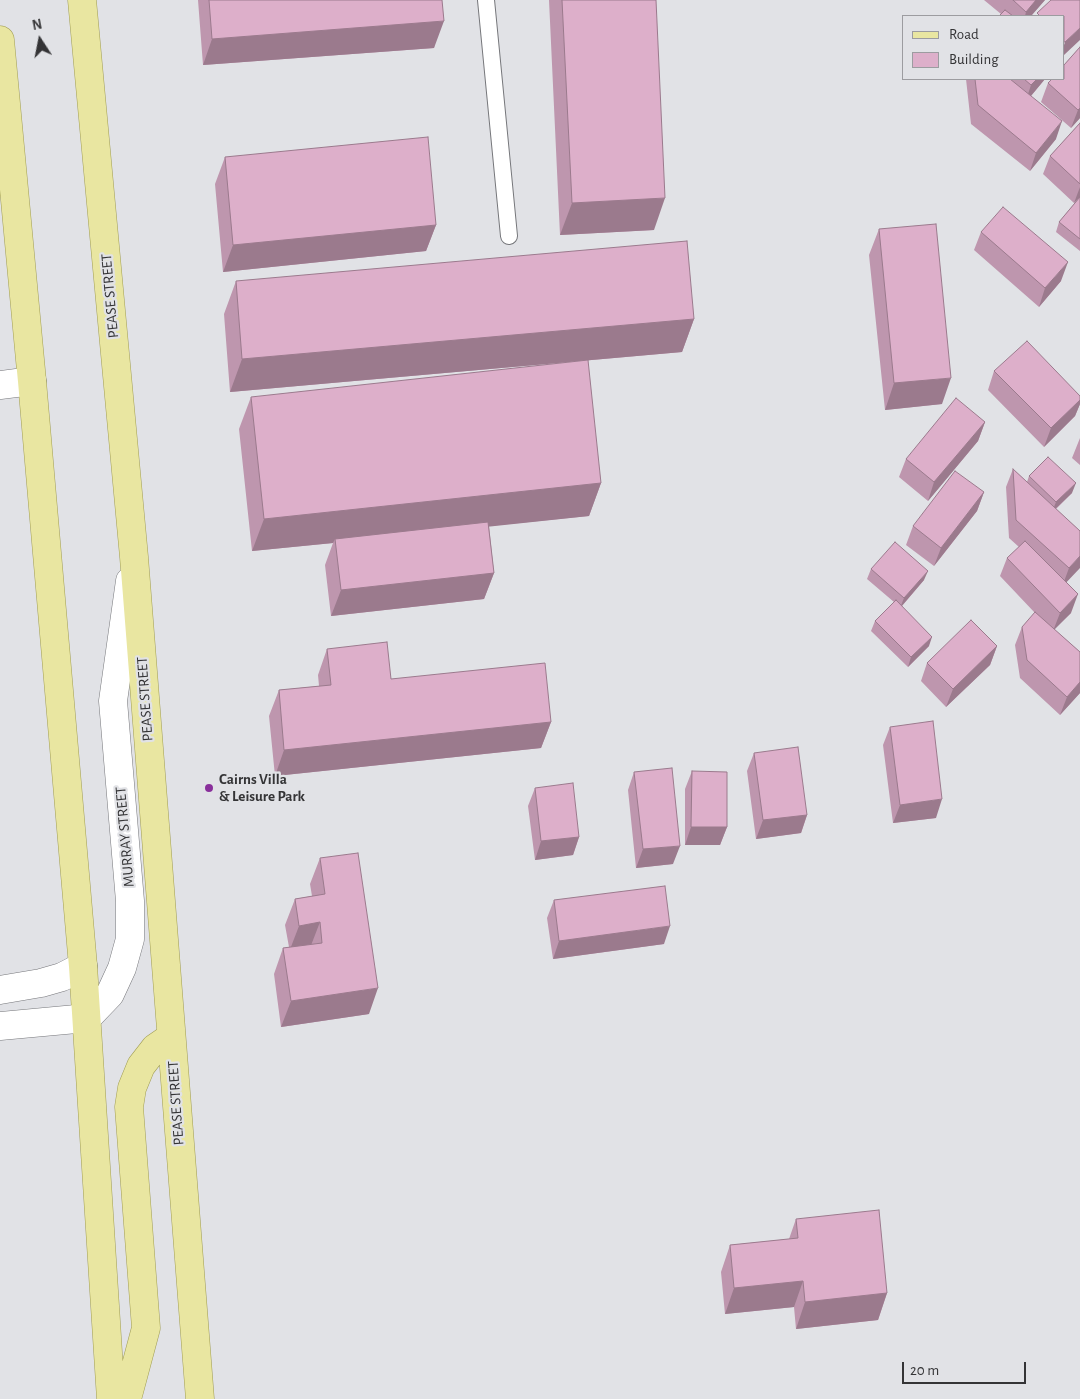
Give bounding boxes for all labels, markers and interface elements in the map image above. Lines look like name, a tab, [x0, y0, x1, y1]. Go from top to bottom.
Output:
north arrow	[15, 15, 65, 65]
legend	[902, 15, 1065, 80]
text: N	[31, 17, 43, 33]
text: Road	[949, 27, 979, 42]
text: Building	[949, 52, 999, 67]
street label: PEASE STREET	[97, 253, 123, 339]
street label: PEASE STREET	[133, 656, 157, 742]
place label: Cairns Villa & Leisure Park	[219, 770, 305, 805]
marker: Cairns Villa & Leisure Park	[203, 782, 215, 794]
street label: MURRAY STREET	[112, 786, 138, 888]
street label: PEASE STREET	[164, 1060, 188, 1146]
scale bar	[905, 1352, 1029, 1384]
text: 20 m	[910, 1363, 939, 1378]

